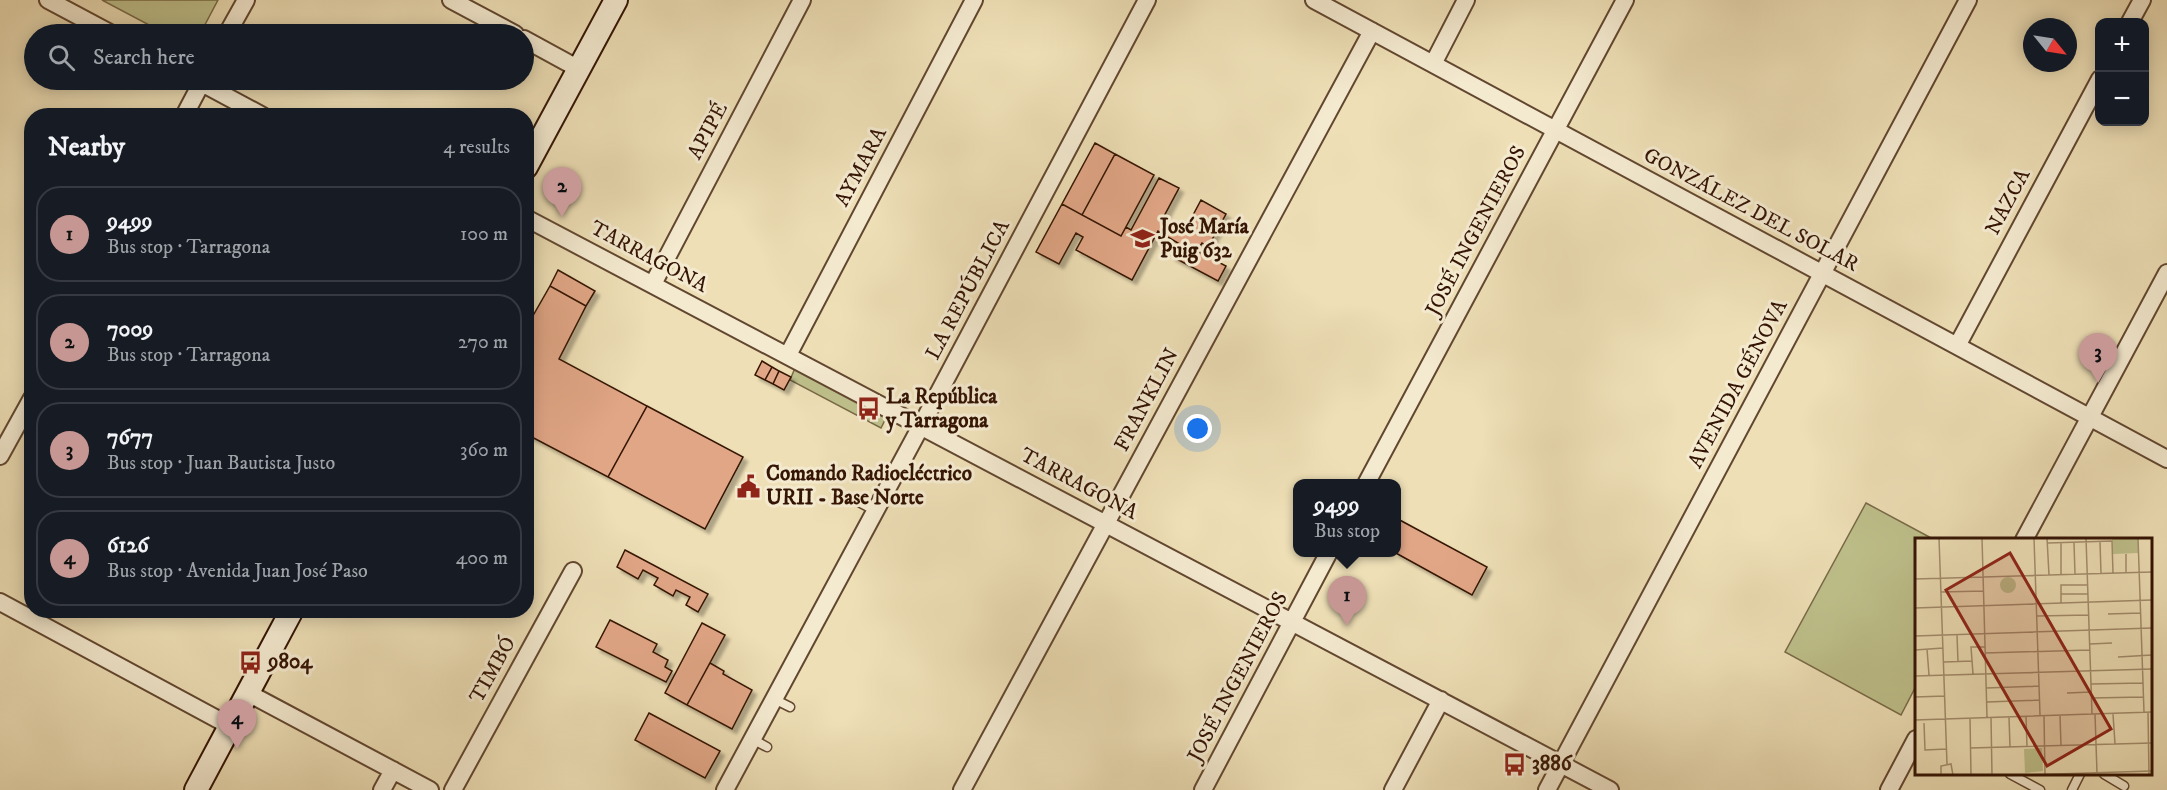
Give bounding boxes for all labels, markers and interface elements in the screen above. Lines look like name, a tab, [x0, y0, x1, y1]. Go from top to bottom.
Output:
north arrow	[2023, 18, 2077, 72]
map controls	[2095, 18, 2149, 126]
button: +	[2095, 18, 2149, 72]
search box	[24, 24, 534, 90]
icon: search	[45, 41, 78, 74]
text: Search here	[93, 44, 195, 71]
button: −	[2095, 72, 2149, 126]
street label: APIPÉ	[681, 97, 734, 164]
street label: AYMARA	[829, 122, 893, 211]
text: Nearby	[48, 131, 125, 164]
text: 4 results	[443, 135, 510, 160]
street label: GONZÁLEZ DEL SOLAR	[1639, 140, 1864, 278]
street label: JOSÉ INGENIEROS	[1418, 141, 1532, 322]
street label: NAZCA	[1980, 164, 2036, 239]
pin: 2	[542, 168, 582, 217]
text: 9499	[107, 208, 153, 235]
street label: LA REPÚBLICA	[918, 214, 1016, 364]
place label: José María Puig 632	[1158, 214, 1250, 264]
street label: TARRAGONA	[586, 215, 713, 299]
text: 1	[66, 222, 73, 247]
text: 100 m	[460, 222, 508, 247]
school or university icon: José María Puig 632	[1129, 226, 1155, 252]
text: Bus stop · Tarragona	[107, 235, 270, 260]
street label: AVENIDA GÉNOVA	[1682, 294, 1794, 473]
text: 7009	[107, 316, 153, 343]
text: 2	[65, 330, 74, 355]
text: 270 m	[458, 330, 508, 355]
pin: 3	[2078, 334, 2118, 383]
text: Bus stop · Tarragona	[107, 343, 270, 368]
street label: FRANKLIN	[1109, 344, 1185, 456]
place label: La República y Tarragona	[885, 384, 998, 434]
bus stop icon: La República y Tarragona	[855, 396, 881, 422]
your location	[1183, 414, 1212, 443]
text: 7677	[107, 424, 153, 451]
text: 3	[66, 438, 73, 463]
text: 360 m	[460, 438, 508, 463]
street label: TARRAGONA	[1016, 442, 1143, 526]
text: Bus stop · Juan Bautista Justo	[107, 451, 335, 476]
place label: Comando Radioeléctrico URII - Base Norte	[766, 461, 972, 511]
public building icon: Comando Radioeléctrico URII - Base Norte	[735, 473, 761, 499]
popup	[1293, 479, 1401, 557]
text: 9499	[1314, 492, 1360, 519]
text: Bus stop	[1314, 519, 1380, 544]
text: 6126	[107, 532, 149, 559]
inset map	[1915, 538, 2152, 775]
text: 4	[64, 546, 75, 571]
text: 400 m	[456, 546, 508, 571]
text: Bus stop · Avenida Juan José Paso	[107, 559, 368, 584]
pin: 1	[1328, 576, 1366, 626]
street label: JOSÉ INGENIEROS	[1180, 587, 1294, 768]
street label: TIMBÓ	[462, 631, 522, 708]
bus stop icon: 9804	[237, 649, 263, 675]
place label: 9804	[266, 649, 313, 675]
pin: 4	[218, 700, 256, 749]
bus stop icon: 3886	[1501, 751, 1527, 777]
place label: 3886	[1532, 751, 1573, 777]

